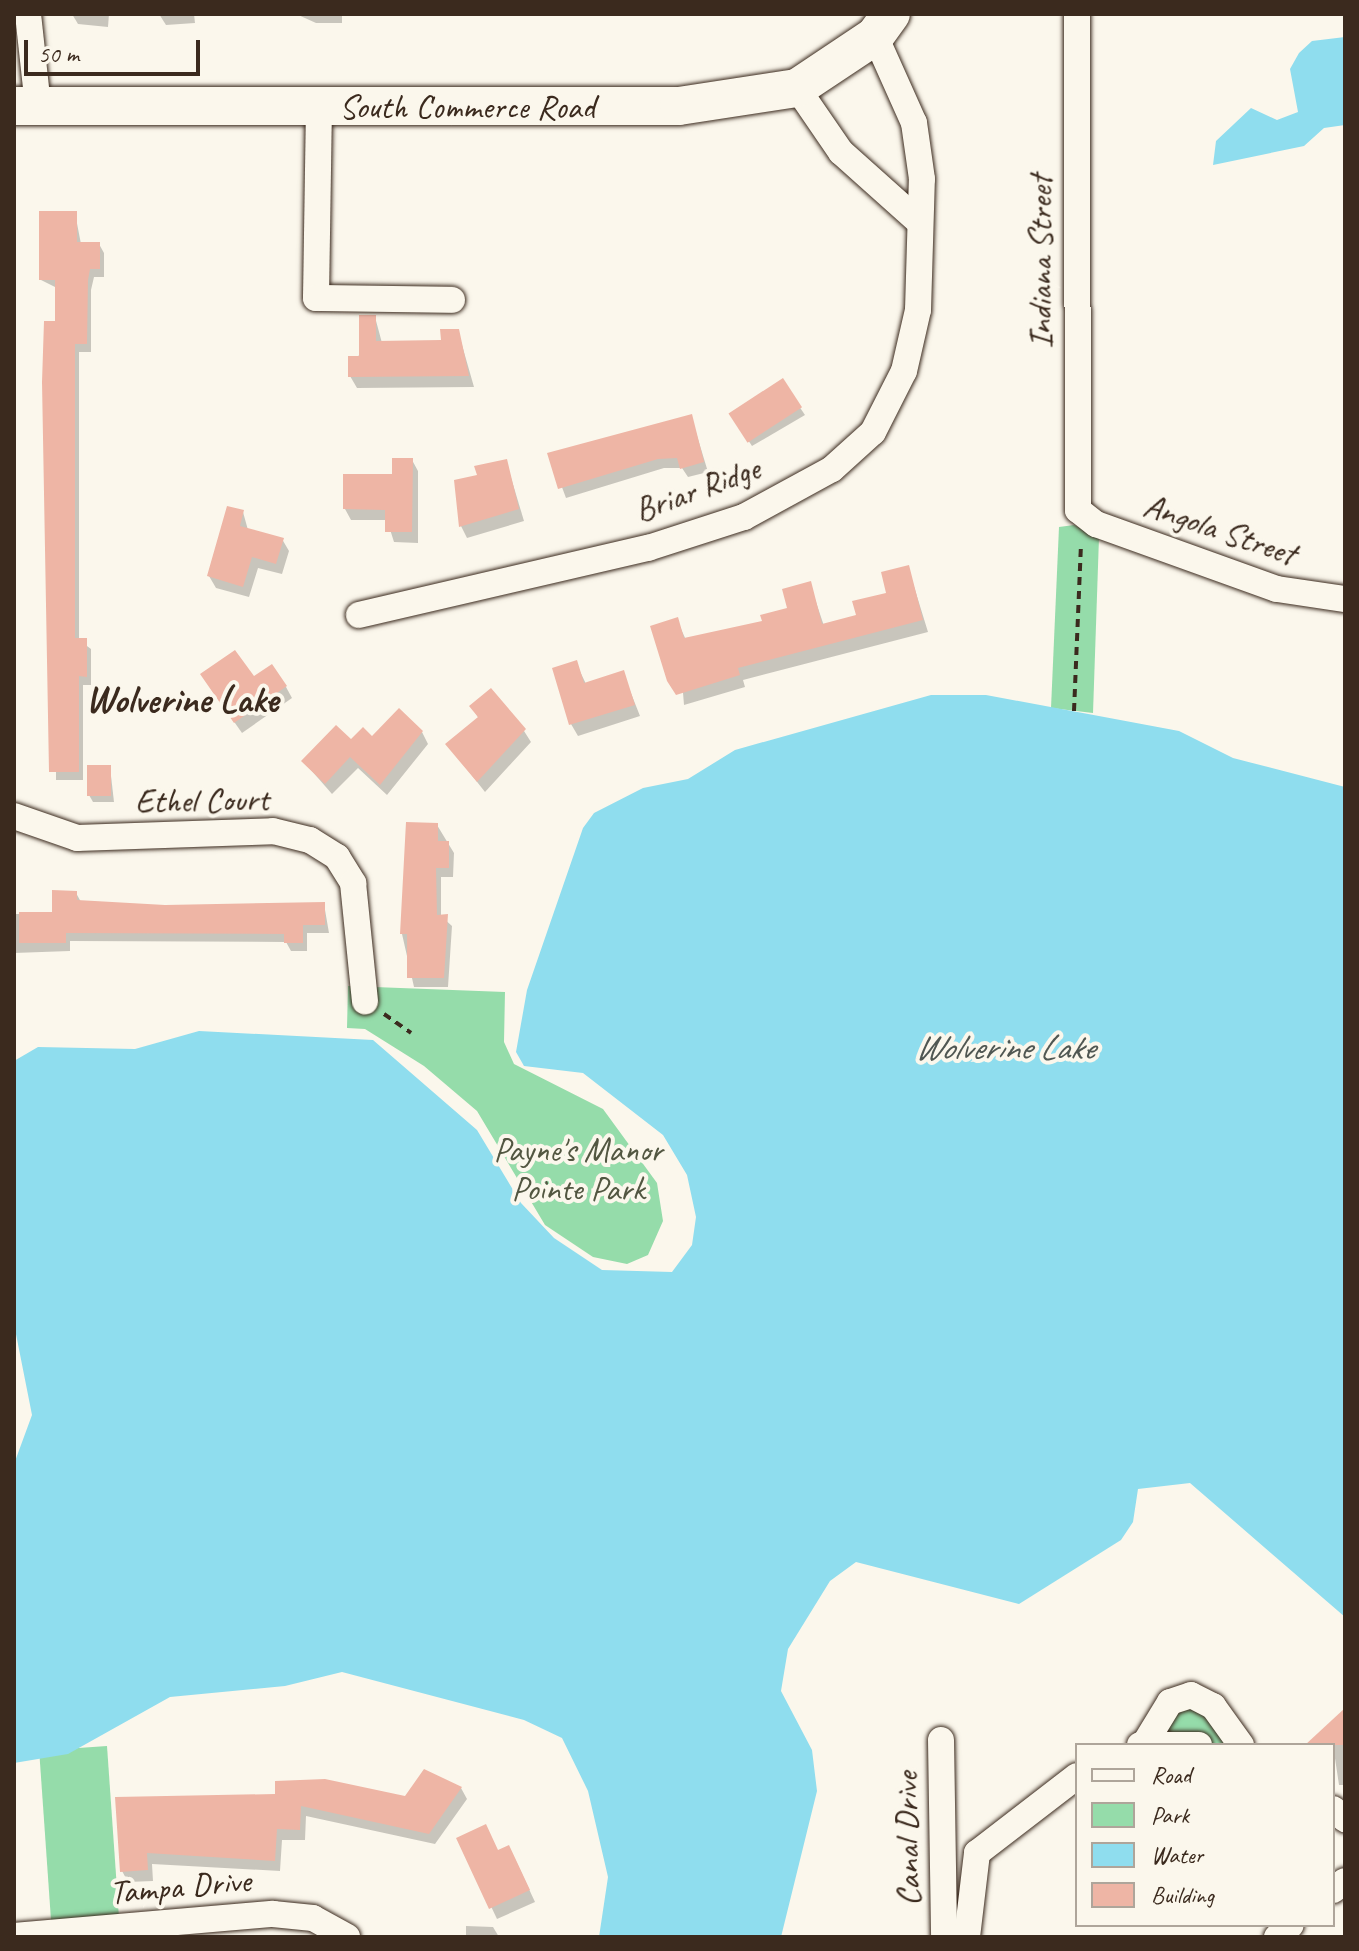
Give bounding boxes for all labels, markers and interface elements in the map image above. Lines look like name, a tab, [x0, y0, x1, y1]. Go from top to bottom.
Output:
scale bar	[28, 24, 204, 74]
text: 50 m	[38, 39, 79, 69]
street label: South Commerce Road	[339, 87, 595, 127]
street label: Indiana Street	[1020, 175, 1060, 349]
street label: Briar Ridge	[628, 447, 766, 531]
street label: Angola Street	[1139, 484, 1301, 574]
district label: Wolverine Lake	[85, 677, 279, 723]
street label: Ethel Court	[135, 778, 269, 822]
water label: Wolverine Lake	[914, 1026, 1094, 1070]
park label: Payne's Manor Pointe Park	[493, 1129, 663, 1208]
legend	[1075, 1743, 1335, 1927]
text: Road	[1151, 1760, 1191, 1790]
street label: Canal Drive	[885, 1771, 929, 1907]
text: Park	[1151, 1800, 1189, 1830]
text: Water	[1151, 1840, 1203, 1870]
street label: Tampa Drive	[107, 1859, 253, 1913]
text: Building	[1151, 1880, 1214, 1910]

